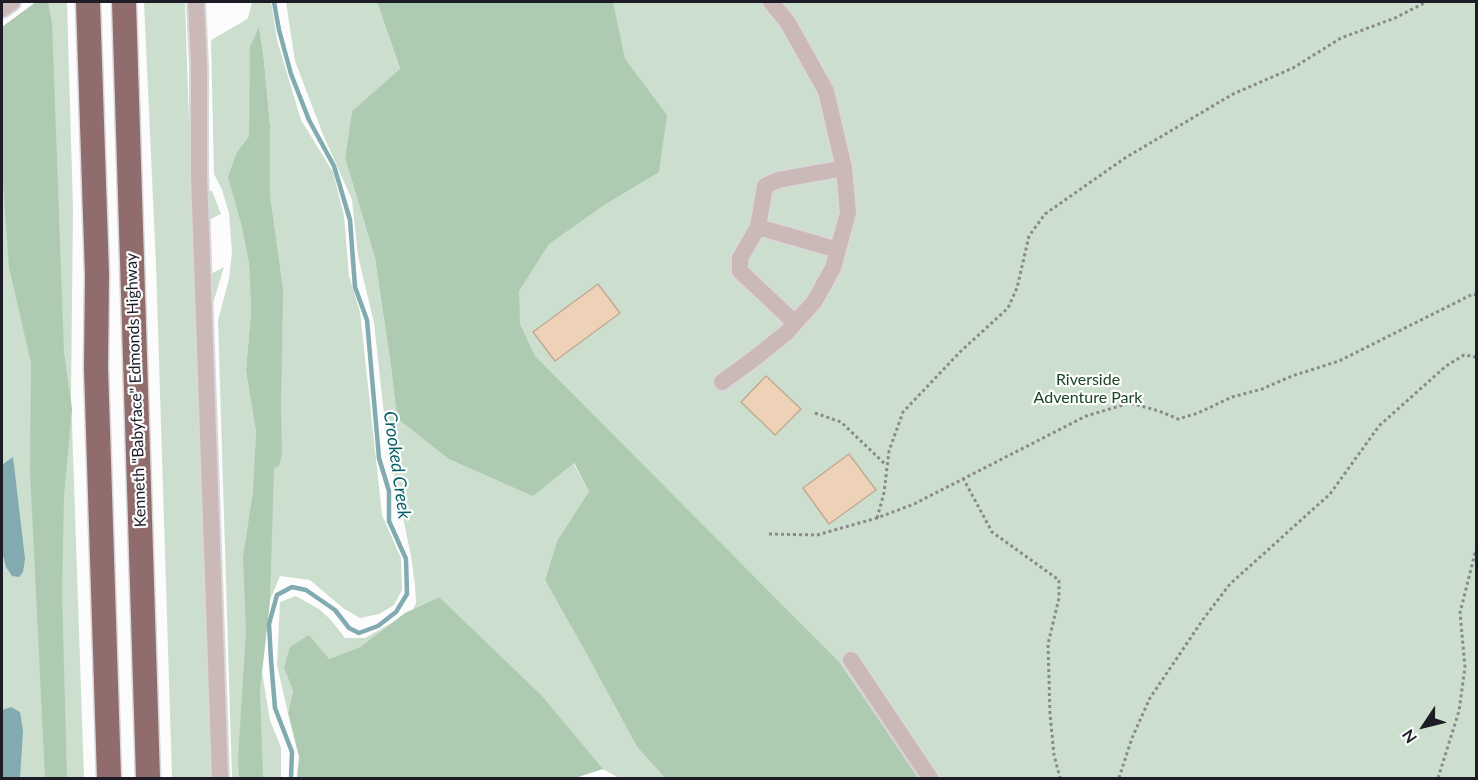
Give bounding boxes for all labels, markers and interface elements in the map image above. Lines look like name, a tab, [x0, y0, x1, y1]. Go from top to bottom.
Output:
street label: Kenneth "Babyface" Edmonds Highway	[122, 253, 150, 527]
park label: Riverside Adventure Park	[1034, 370, 1142, 408]
water label: Crooked Creek	[379, 410, 415, 520]
north arrow	[1394, 696, 1454, 756]
text: N	[1398, 726, 1420, 747]

